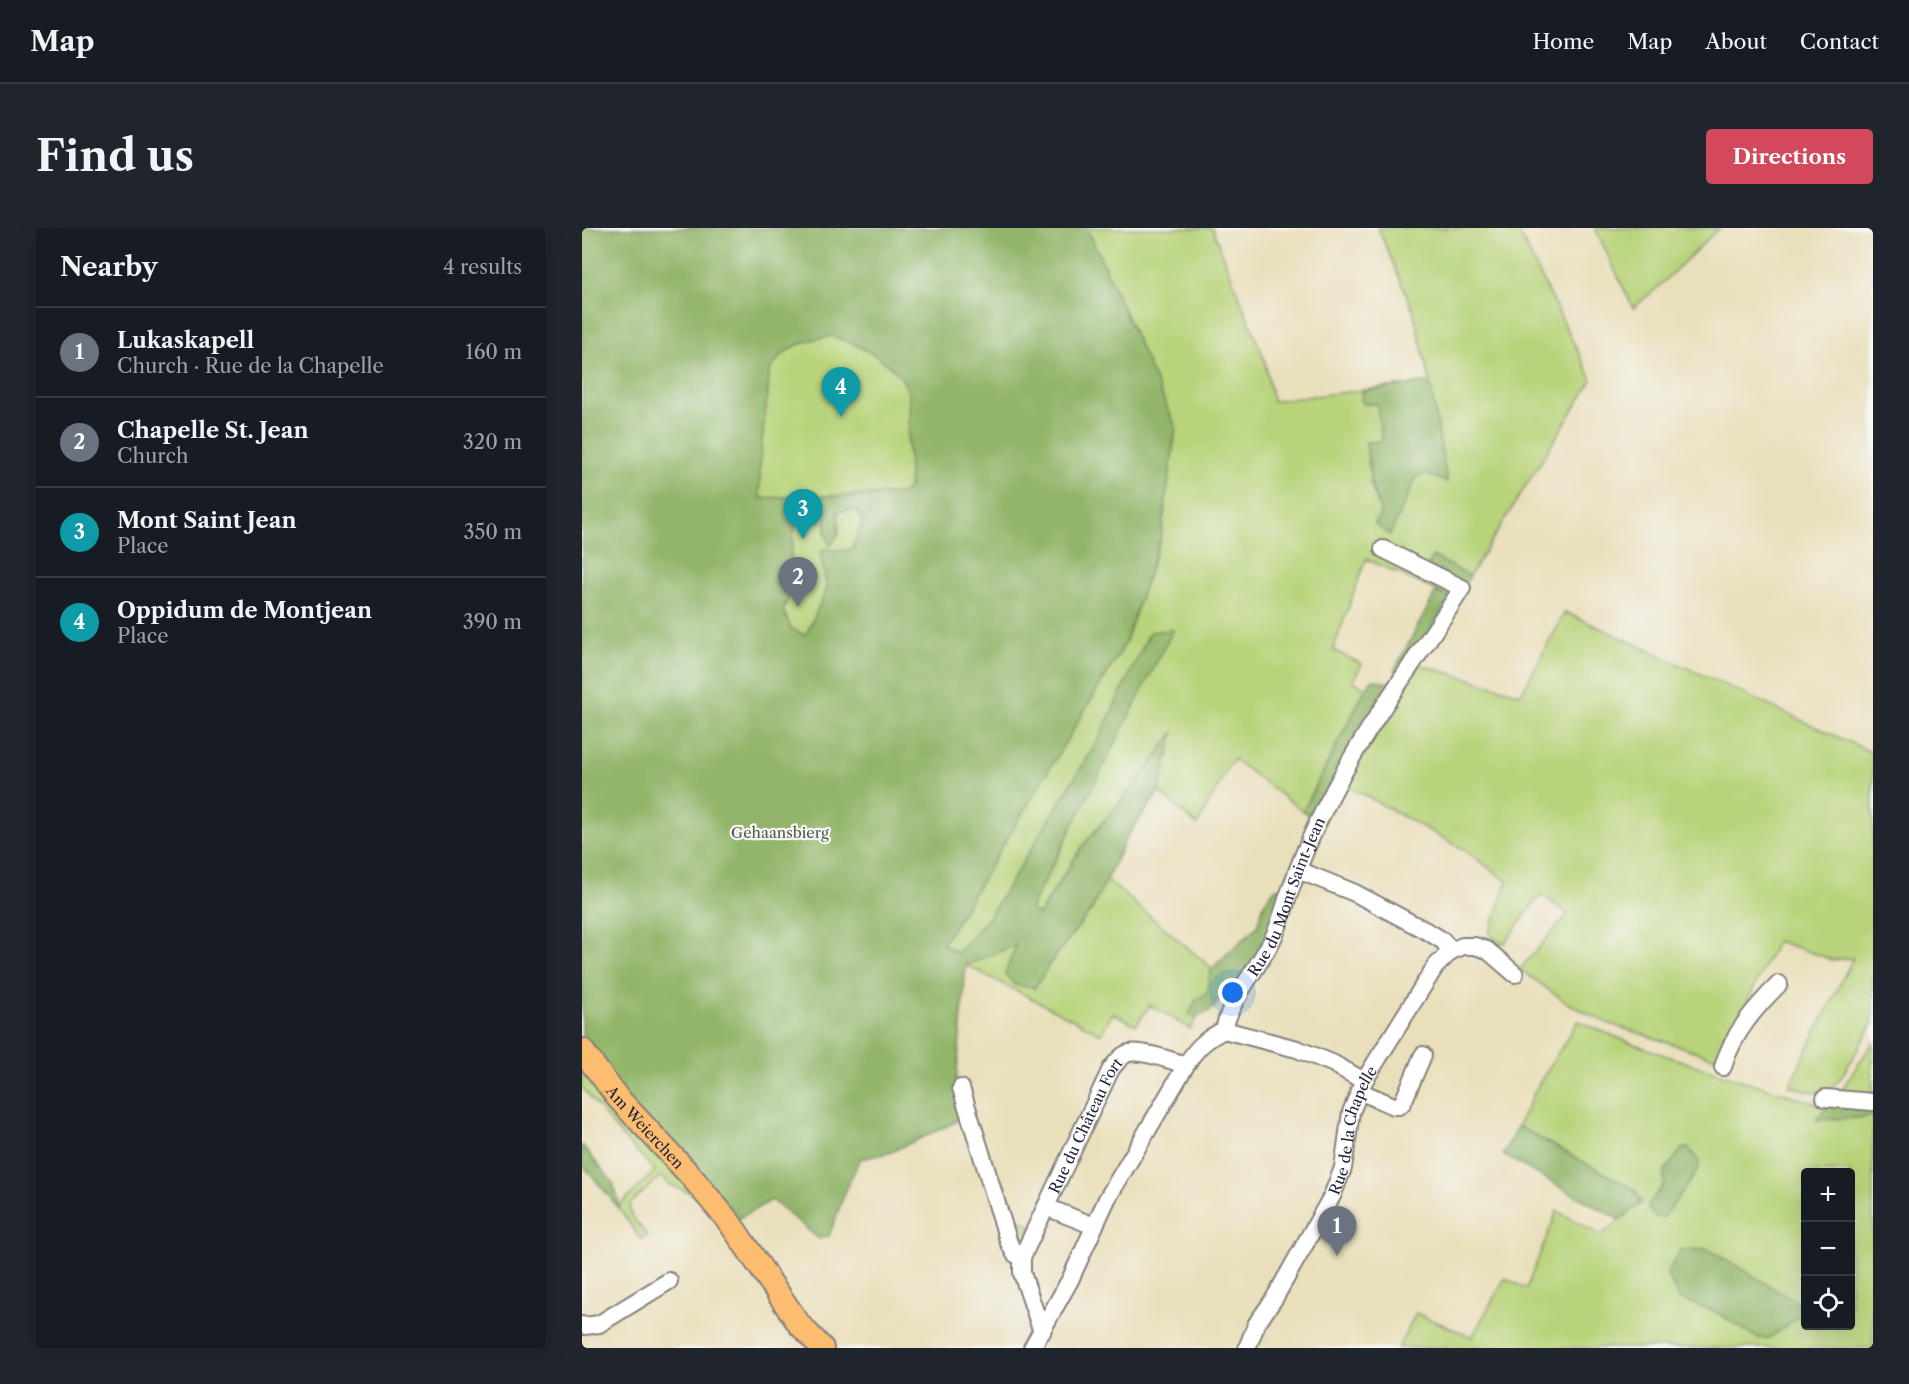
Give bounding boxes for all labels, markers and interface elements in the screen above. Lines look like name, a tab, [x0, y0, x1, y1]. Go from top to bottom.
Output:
text: Map	[30, 24, 94, 58]
text: Home	[1533, 29, 1594, 54]
text: Map	[1627, 29, 1672, 54]
text: About	[1705, 29, 1767, 54]
text: Contact	[1800, 29, 1879, 54]
button: Directions	[1706, 129, 1873, 184]
text: Find us	[36, 130, 194, 182]
text: Nearby	[60, 251, 158, 283]
text: 4 results	[443, 255, 522, 279]
text: Lukaskapell	[117, 327, 254, 354]
text: 1	[75, 340, 84, 364]
text: 160 m	[465, 340, 522, 364]
text: Church · Rue de la Chapelle	[117, 354, 384, 378]
pin: 4	[822, 368, 860, 417]
text: Chapelle St. Jean	[117, 417, 309, 444]
text: 2	[74, 430, 85, 454]
text: 320 m	[463, 430, 522, 454]
text: Church	[117, 444, 188, 468]
pin: 3	[784, 490, 822, 539]
text: Mont Saint Jean	[117, 507, 297, 534]
text: 3	[74, 520, 85, 544]
text: 350 m	[464, 520, 522, 544]
text: Place	[117, 534, 168, 558]
pin: 2	[778, 558, 818, 607]
text: Oppidum de Montjean	[117, 597, 372, 624]
text: 4	[74, 610, 85, 634]
text: 390 m	[463, 610, 522, 634]
text: Place	[117, 624, 168, 648]
street label: Rue du Mont Saint-Jean	[1243, 813, 1329, 980]
park label: Gehaansbierg	[731, 823, 829, 842]
your location	[1218, 978, 1247, 1007]
street label: Rue du Château Fort	[1044, 1053, 1126, 1196]
street label: Rue de la Chapelle	[1324, 1062, 1381, 1197]
street label: Am Weierchen	[602, 1081, 689, 1173]
map controls	[1801, 1168, 1855, 1330]
button: +	[1801, 1168, 1855, 1222]
pin: 1	[1318, 1206, 1356, 1256]
button: −	[1801, 1222, 1855, 1276]
button: locate	[1801, 1276, 1855, 1330]

